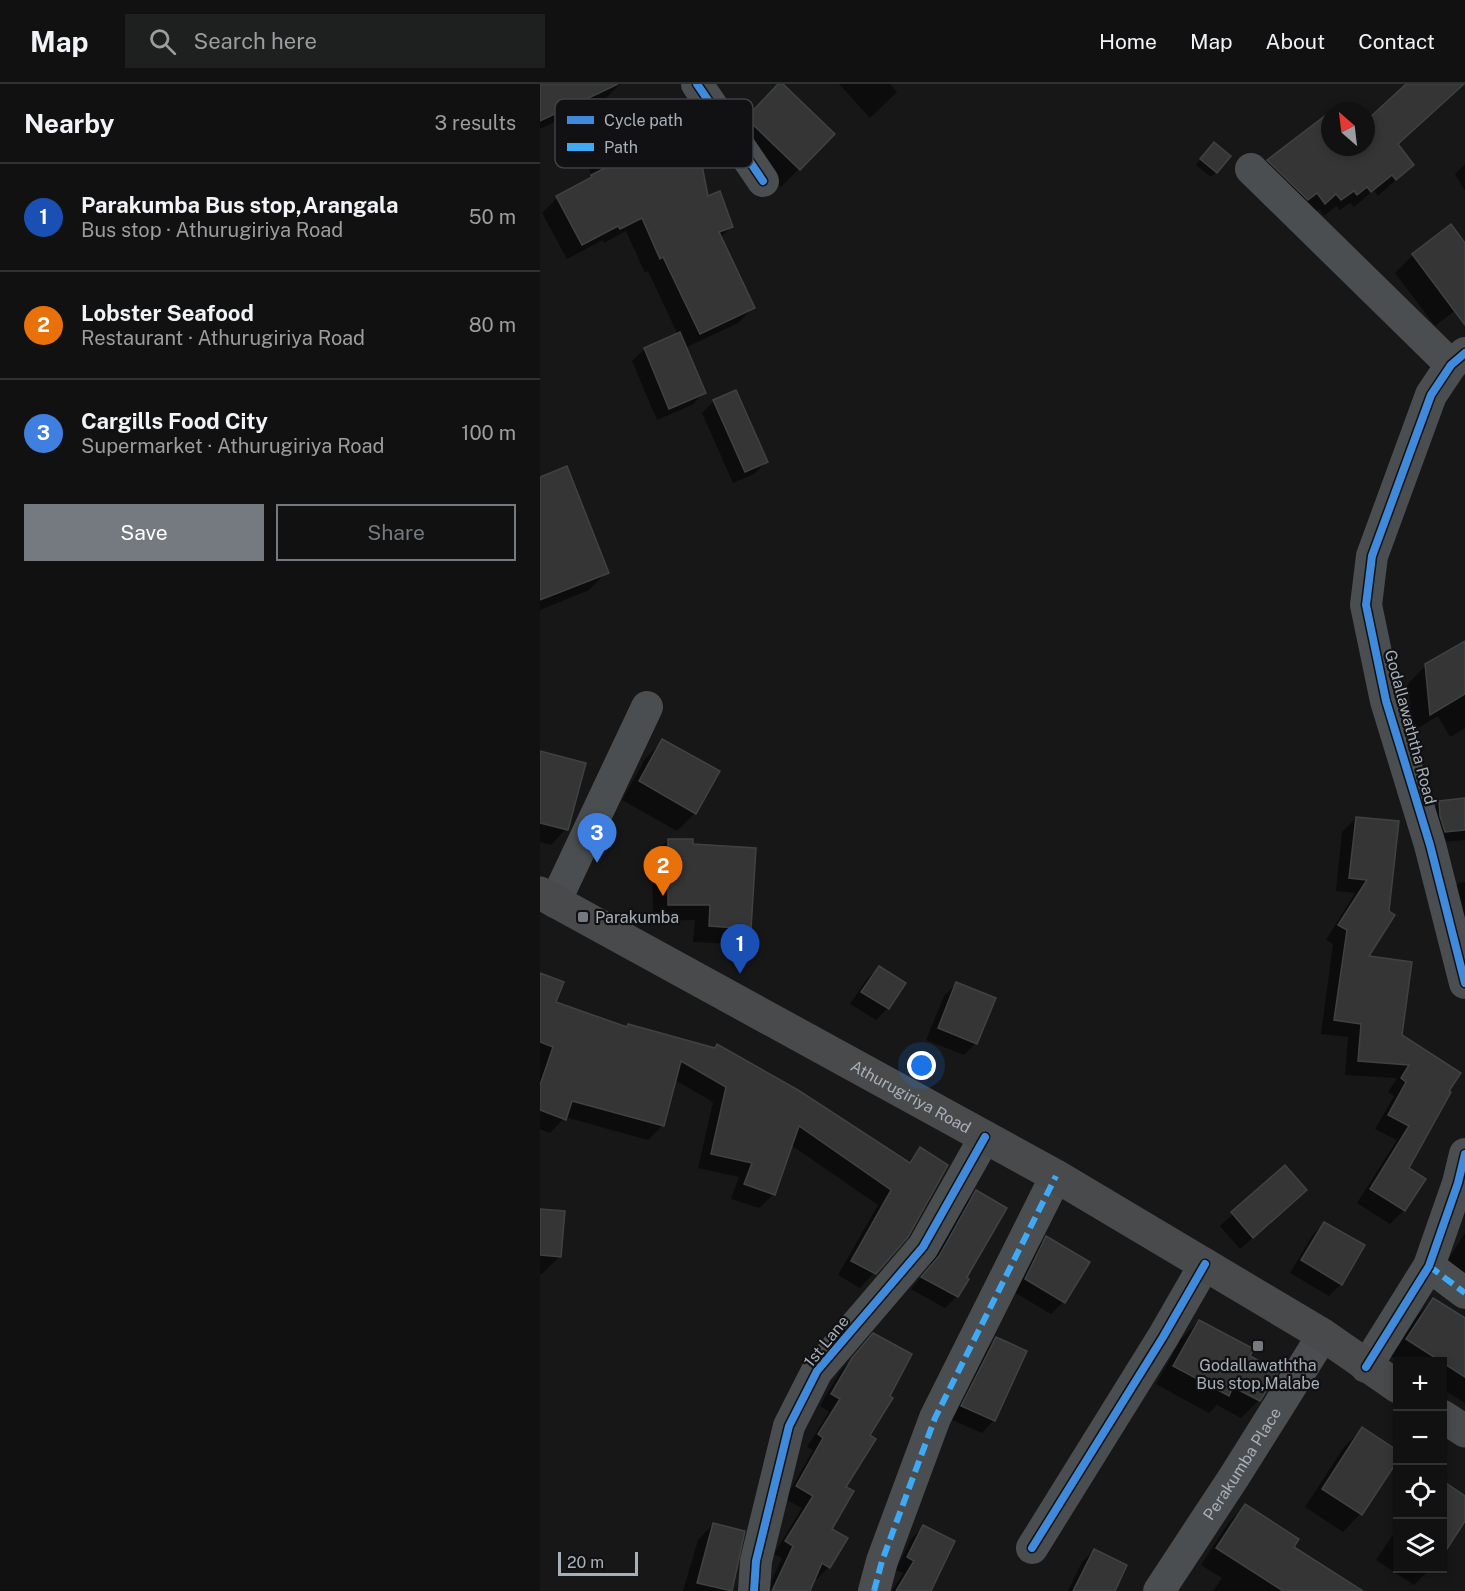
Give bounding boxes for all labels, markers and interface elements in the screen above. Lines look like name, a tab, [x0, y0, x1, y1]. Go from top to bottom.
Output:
search box	[125, 14, 545, 68]
text: Map	[30, 25, 89, 58]
icon: search	[146, 25, 179, 58]
text: Search here	[194, 28, 317, 54]
text: Home	[1099, 29, 1157, 54]
text: Map	[1190, 29, 1233, 54]
text: About	[1266, 29, 1325, 54]
text: Contact	[1358, 29, 1435, 54]
legend	[555, 99, 753, 168]
north arrow	[1321, 102, 1375, 156]
text: Nearby	[24, 108, 114, 139]
text: 3 results	[435, 111, 516, 135]
text: Cycle path	[604, 111, 683, 130]
text: Path	[604, 138, 638, 157]
text: Parakumba Bus stop,Arangala	[81, 192, 399, 218]
text: 1	[39, 205, 48, 229]
text: 50 m	[469, 205, 516, 229]
text: Bus stop · Athurugiriya Road	[81, 218, 343, 242]
text: Lobster Seafood	[81, 300, 254, 326]
text: 2	[37, 313, 50, 337]
text: 80 m	[469, 313, 516, 337]
text: Restaurant · Athurugiriya Road	[81, 326, 365, 350]
text: Cargills Food City	[81, 408, 268, 434]
text: 3	[37, 421, 50, 445]
text: 100 m	[461, 421, 516, 445]
text: Supermarket · Athurugiriya Road	[81, 434, 385, 458]
button: Save	[24, 504, 264, 561]
button: Share	[276, 504, 516, 561]
street label: Godallawaththa Road	[1381, 648, 1440, 806]
pin: 3	[578, 814, 616, 863]
pin: 2	[644, 846, 682, 896]
place label: Parakumba	[595, 908, 679, 927]
marker: Parakumba	[576, 910, 590, 924]
pin: 1	[720, 924, 760, 974]
your location	[907, 1051, 936, 1080]
street label: Athurugiriya Road	[847, 1056, 974, 1137]
street label: 1st Lane	[800, 1312, 853, 1371]
marker: Godallawaththa Bus stop,Malabe	[1251, 1339, 1265, 1353]
place label: Godallawaththa Bus stop,Malabe	[1196, 1356, 1320, 1393]
map controls	[1393, 1357, 1447, 1573]
button: +	[1393, 1357, 1447, 1411]
street label: Perakumba Place	[1199, 1404, 1285, 1524]
button: −	[1393, 1411, 1447, 1465]
button: locate	[1393, 1465, 1447, 1519]
button: layers	[1393, 1519, 1447, 1573]
scale bar	[558, 1549, 638, 1576]
text: 20 m	[567, 1553, 604, 1572]

